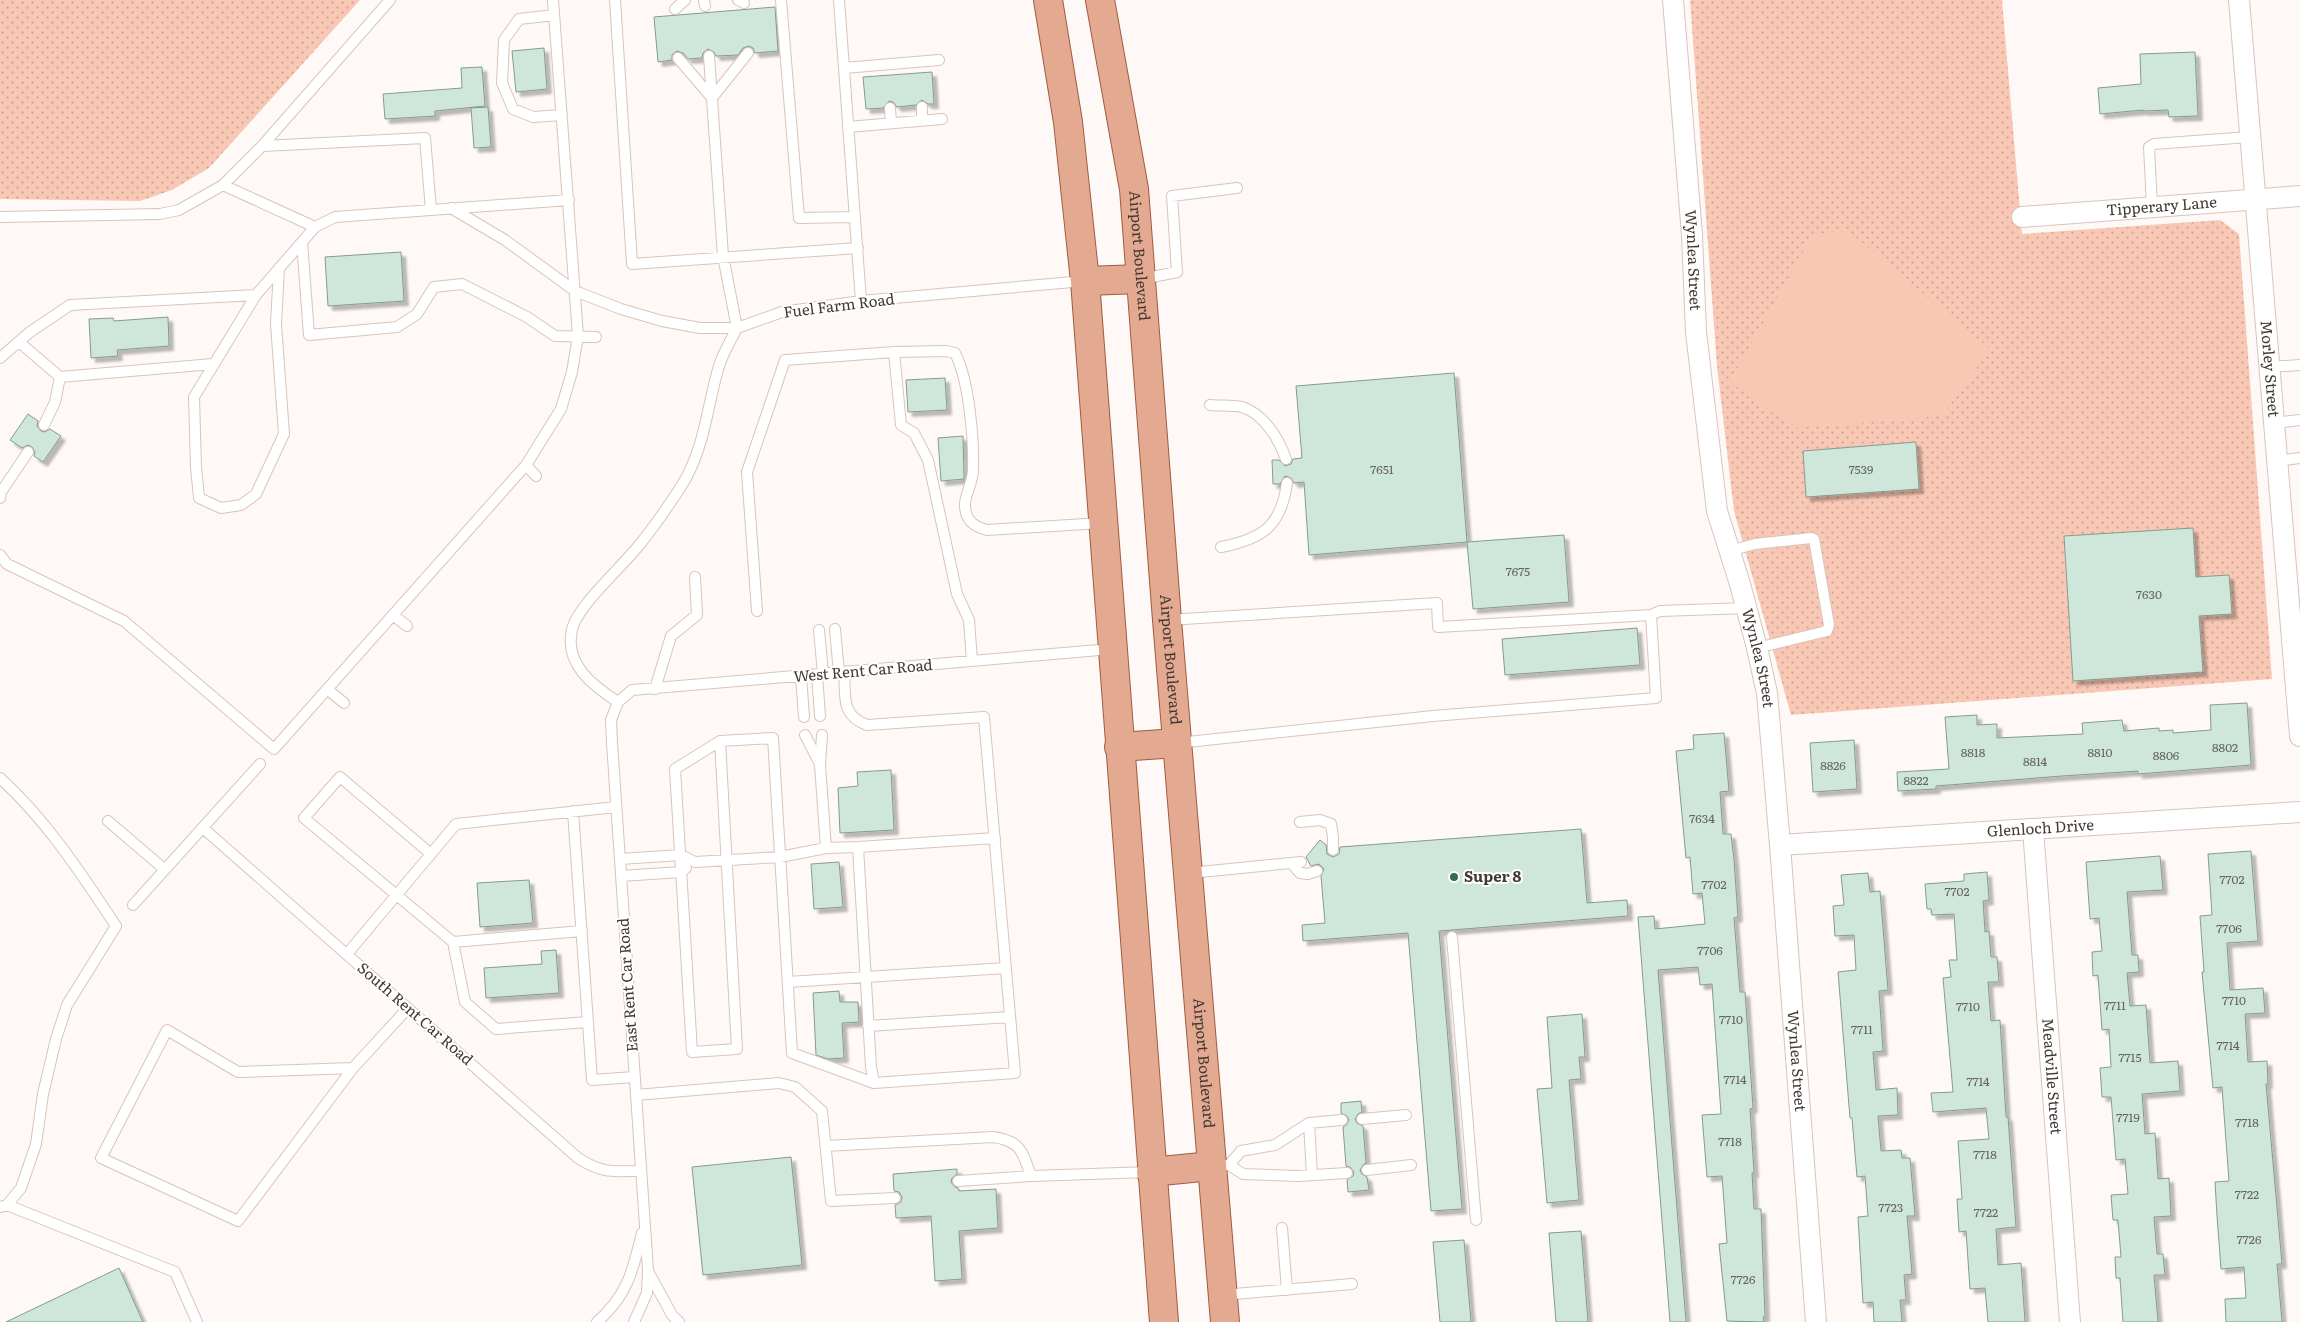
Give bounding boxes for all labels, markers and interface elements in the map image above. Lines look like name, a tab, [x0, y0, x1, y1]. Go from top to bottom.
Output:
street label: Tipperary Lane	[2105, 189, 2218, 221]
street label: Airport Boulevard	[1124, 190, 1157, 322]
street label: Wynlea Street	[1680, 209, 1708, 311]
street label: Fuel Farm Road	[782, 286, 896, 323]
street label: Morley Street	[2256, 319, 2287, 418]
house number: 7651	[1370, 460, 1394, 478]
house number: 7539	[1849, 460, 1873, 478]
house number: 7675	[1506, 562, 1530, 580]
house number: 7630	[2136, 585, 2162, 603]
street label: Airport Boulevard	[1155, 594, 1189, 725]
street label: Wynlea Street	[1737, 606, 1781, 708]
street label: West Rent Car Road	[792, 652, 933, 687]
house number: 8802	[2212, 738, 2238, 756]
house number: 8818	[1961, 743, 1986, 761]
house number: 8810	[2087, 743, 2113, 761]
house number: 8806	[2153, 746, 2180, 764]
house number: 8814	[2023, 752, 2048, 770]
house number: 8826	[1820, 756, 1846, 774]
house number: 8822	[1903, 771, 1929, 789]
house number: 7634	[1689, 809, 1715, 827]
street label: Glenloch Drive	[1986, 812, 2095, 842]
place label: Super 8	[1464, 864, 1522, 887]
house number: 7702	[2219, 870, 2245, 888]
marker: Super 8	[1448, 871, 1460, 883]
house number: 7702	[1701, 875, 1727, 893]
house number: 7702	[1944, 882, 1970, 900]
street label: East Rent Car Road	[610, 917, 643, 1053]
house number: 7706	[2216, 919, 2242, 937]
house number: 7706	[1697, 941, 1723, 959]
street label: South Rent Car Road	[353, 956, 479, 1070]
house number: 7710	[2222, 991, 2246, 1009]
house number: 7711	[2104, 996, 2126, 1014]
street label: Airport Boulevard	[1188, 997, 1222, 1129]
house number: 7710	[1956, 997, 1980, 1015]
house number: 7710	[1719, 1010, 1743, 1028]
street label: Wynlea Street	[1783, 1010, 1813, 1112]
street label: Meadville Street	[2037, 1017, 2069, 1135]
house number: 7711	[1851, 1020, 1873, 1038]
house number: 7714	[2216, 1036, 2240, 1054]
house number: 7715	[2118, 1048, 2142, 1066]
house number: 7714	[1723, 1070, 1747, 1088]
house number: 7714	[1966, 1072, 1990, 1090]
house number: 7719	[2116, 1108, 2140, 1126]
house number: 7718	[2235, 1113, 2259, 1131]
house number: 7718	[1718, 1132, 1742, 1150]
house number: 7718	[1973, 1145, 1997, 1163]
house number: 7722	[2235, 1185, 2259, 1203]
house number: 7723	[1879, 1198, 1903, 1216]
house number: 7722	[1974, 1203, 1998, 1221]
house number: 7726	[2237, 1230, 2262, 1248]
house number: 7726	[1731, 1270, 1756, 1288]

